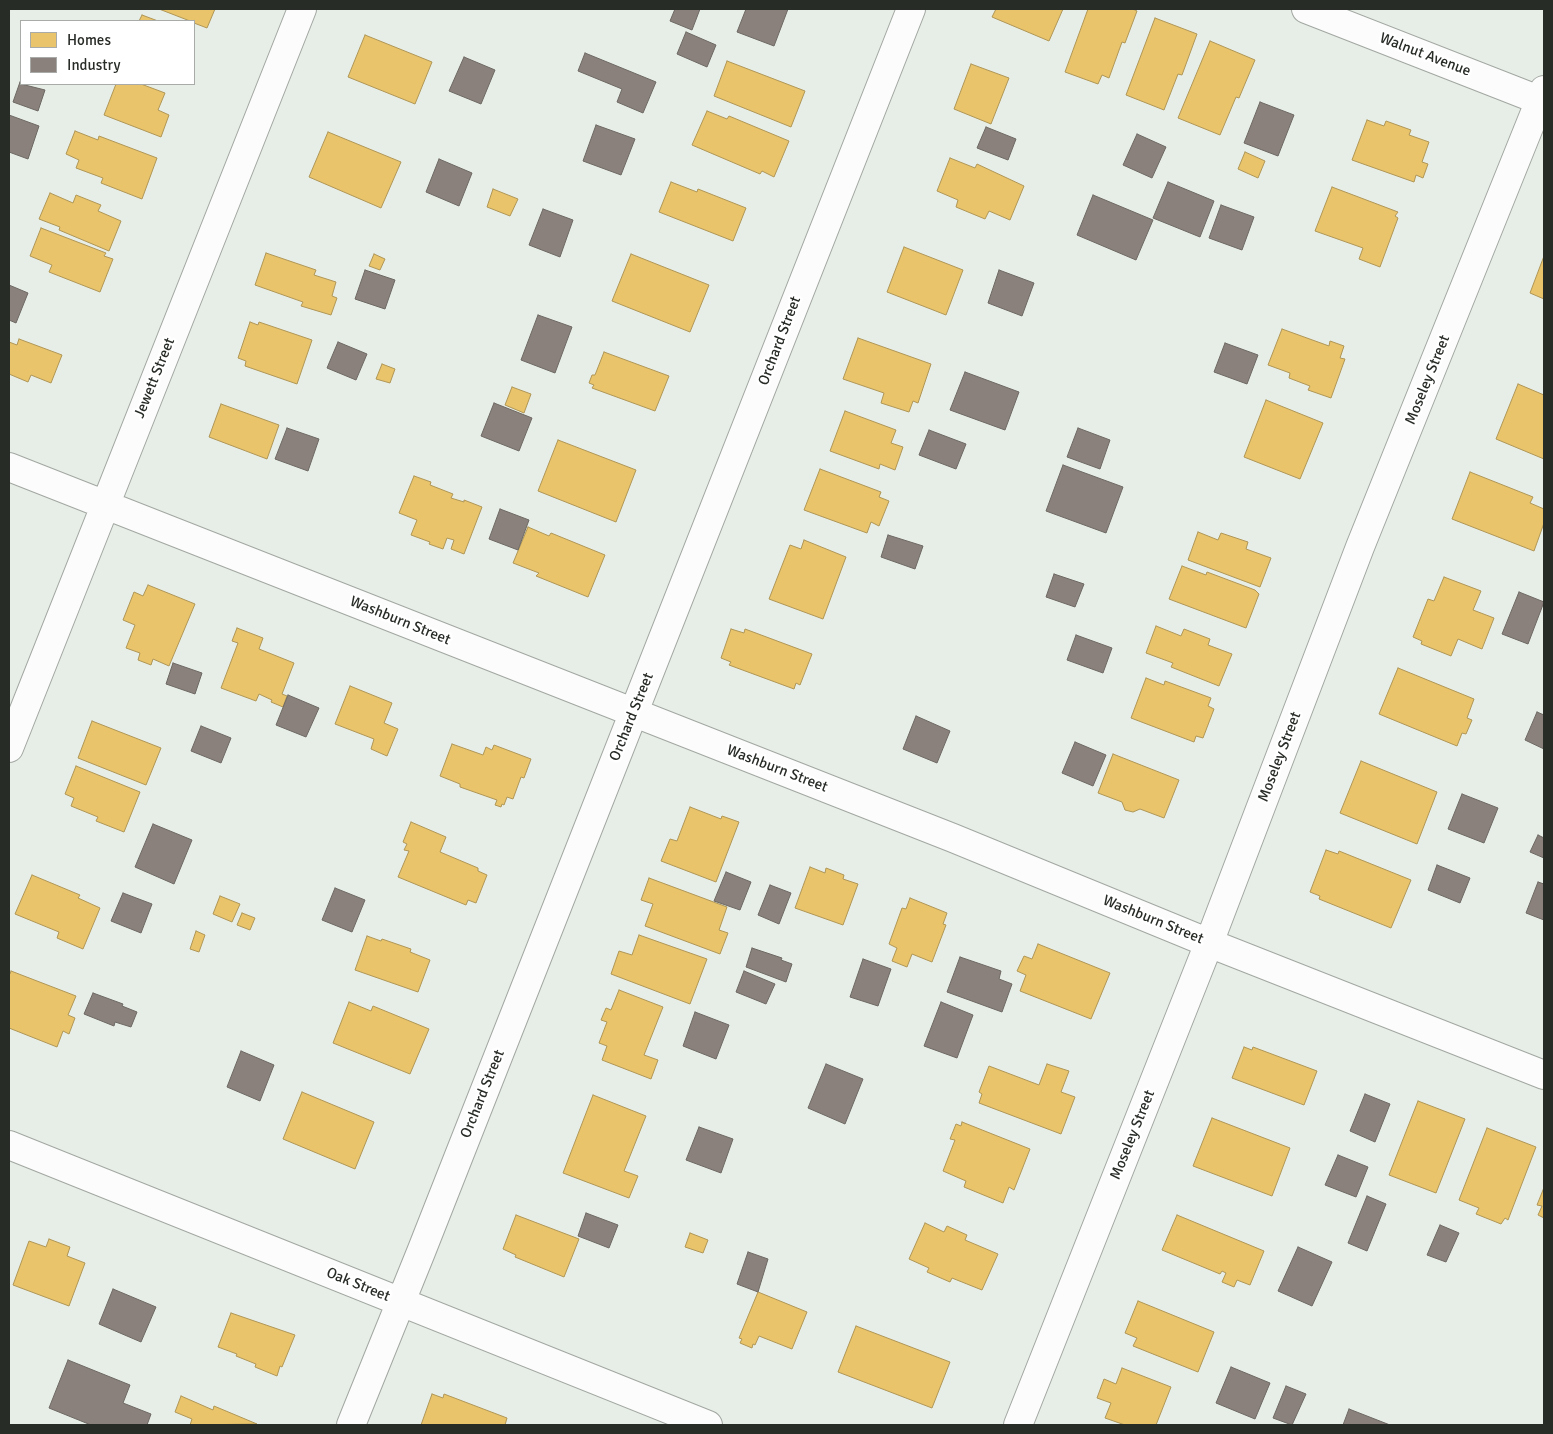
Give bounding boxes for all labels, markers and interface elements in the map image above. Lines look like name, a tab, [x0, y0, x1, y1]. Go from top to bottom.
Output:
legend	[20, 20, 195, 85]
street label: Walnut Avenue	[1377, 29, 1473, 81]
text: Homes	[67, 31, 111, 49]
text: Industry	[67, 56, 120, 74]
street label: Orchard Street	[755, 294, 805, 388]
street label: Moseley Street	[1402, 333, 1454, 427]
street label: Jewett Street	[131, 335, 179, 421]
street label: Washburn Street	[347, 593, 453, 649]
street label: Orchard Street	[606, 670, 658, 764]
street label: Moseley Street	[1255, 709, 1305, 805]
street label: Washburn Street	[724, 741, 830, 797]
street label: Washburn Street	[1100, 892, 1206, 948]
street label: Orchard Street	[457, 1047, 509, 1141]
street label: Moseley Street	[1107, 1088, 1159, 1182]
street label: Oak Street	[323, 1264, 393, 1306]

